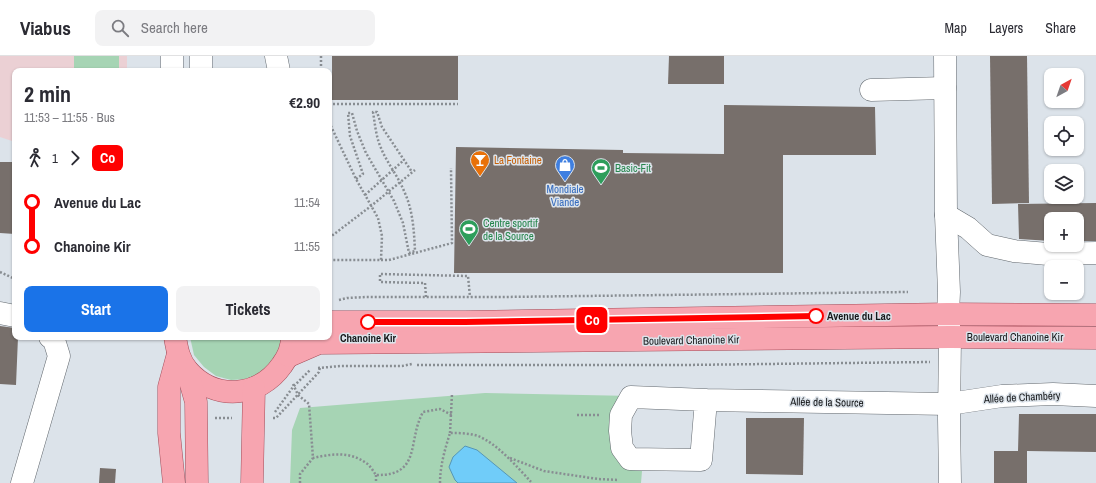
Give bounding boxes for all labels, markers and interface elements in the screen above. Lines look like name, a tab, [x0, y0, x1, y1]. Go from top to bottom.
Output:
search box	[95, 10, 375, 46]
text: Viabus	[20, 15, 71, 41]
icon: search	[109, 17, 131, 39]
text: Search here	[141, 17, 208, 38]
text: Map	[945, 19, 967, 37]
text: Layers	[989, 19, 1023, 37]
text: Share	[1045, 19, 1076, 37]
north arrow	[1044, 68, 1084, 108]
map controls	[1044, 68, 1084, 300]
text: 2 min	[24, 79, 71, 109]
text: €2.90	[289, 92, 320, 113]
text: 11:53 – 11:55 · Bus	[24, 109, 115, 126]
button: locate	[1044, 116, 1084, 156]
icon: walk	[24, 147, 46, 169]
icon: forward	[64, 147, 86, 169]
text: Co	[100, 149, 115, 167]
bar icon: La Fontaine	[469, 149, 491, 177]
text: 1	[52, 150, 58, 167]
place label: La Fontaine	[494, 153, 542, 167]
shop icon: Mondiale Viande	[554, 154, 576, 182]
sports icon: Basic-Fit	[590, 157, 612, 185]
place label: Basic-Fit	[615, 161, 652, 175]
button: layers	[1044, 164, 1084, 204]
place label: Mondiale Viande	[546, 182, 584, 209]
text: Avenue du Lac	[54, 192, 141, 213]
text: 11:54	[294, 194, 320, 211]
button: +	[1044, 212, 1084, 252]
place label: Centre sportif de la Source	[483, 216, 538, 243]
sports icon: Centre sportif de la Source	[458, 218, 480, 246]
text: Chanoine Kir	[54, 236, 131, 257]
text: 11:55	[294, 238, 320, 255]
button: −	[1044, 260, 1084, 300]
button: Start	[24, 286, 168, 332]
button: Tickets	[176, 286, 320, 332]
line badge: Co	[574, 307, 610, 333]
marker: Avenue du Lac	[808, 308, 824, 324]
place label: Avenue du Lac	[827, 309, 891, 323]
text: Co	[584, 311, 600, 329]
marker: Chanoine Kir	[360, 314, 376, 330]
street label: Boulevard Chanoine Kir	[967, 330, 1063, 344]
place label: Chanoine Kir	[340, 331, 397, 345]
street label: Boulevard Chanoine Kir	[643, 332, 739, 348]
street label: Allée de Chambéry	[982, 388, 1061, 406]
street label: Allée de la Source	[789, 394, 864, 410]

